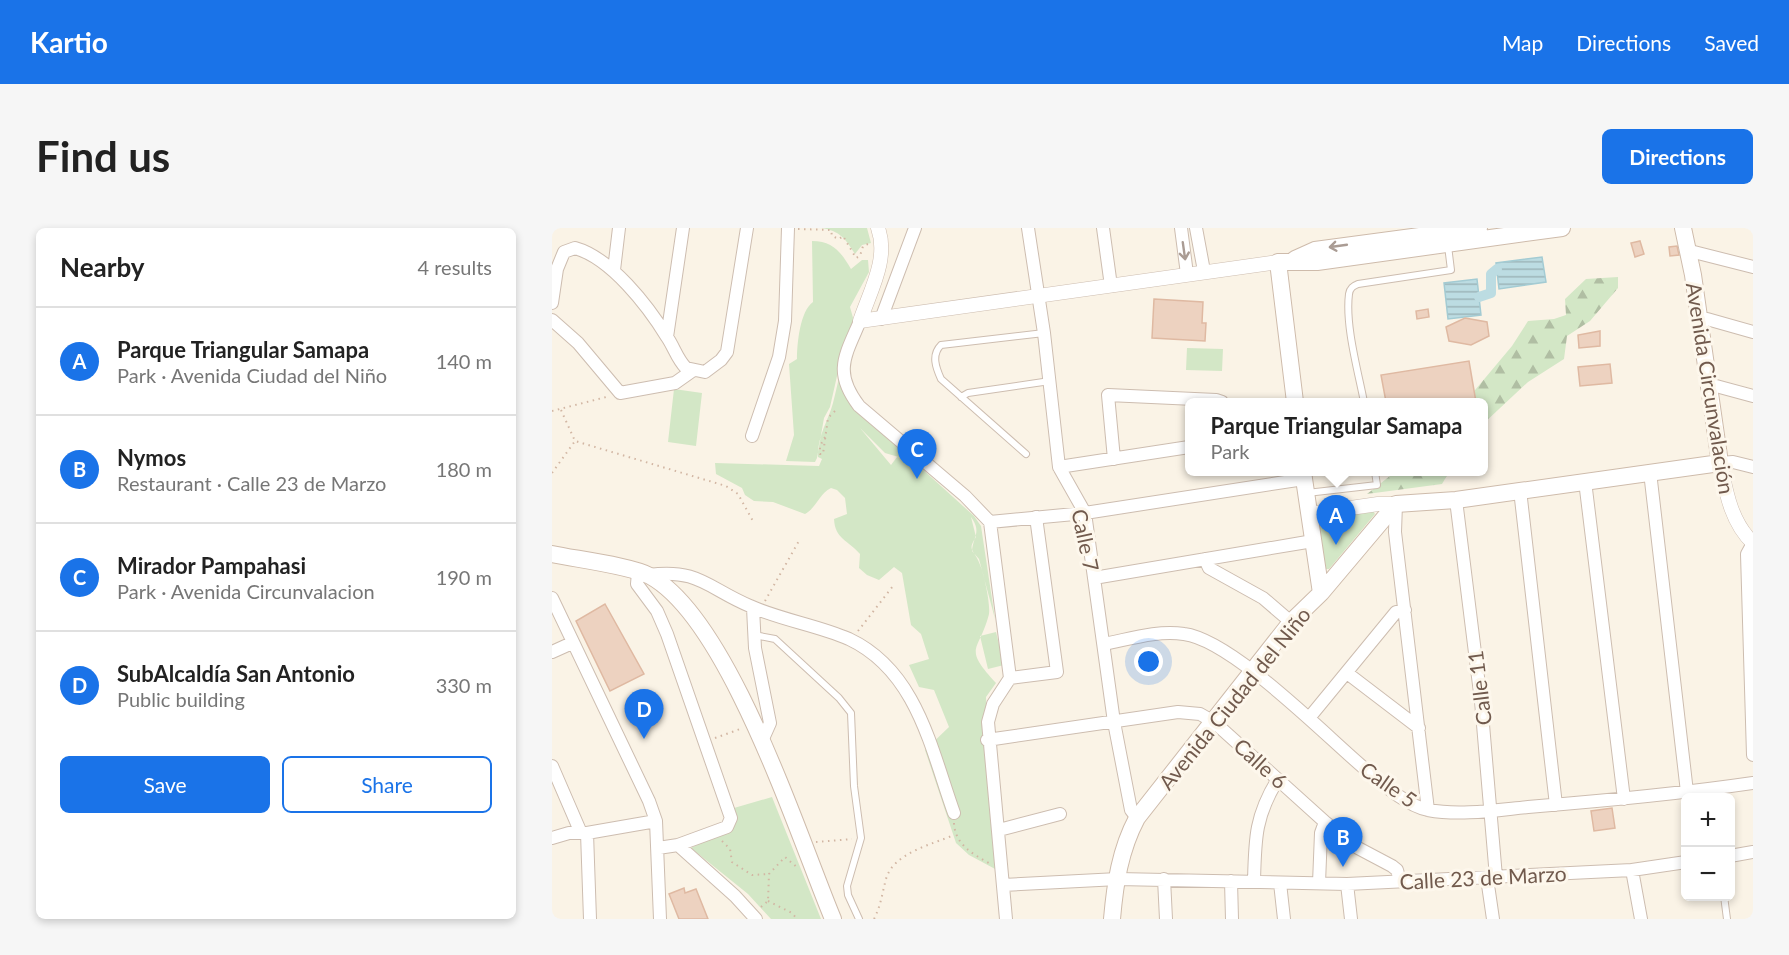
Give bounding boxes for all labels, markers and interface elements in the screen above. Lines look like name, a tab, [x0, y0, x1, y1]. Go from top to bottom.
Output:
text: Kartio	[30, 25, 108, 59]
text: Map	[1502, 30, 1543, 55]
text: Directions	[1576, 30, 1671, 55]
text: Saved	[1704, 30, 1759, 55]
button: Directions	[1602, 129, 1753, 184]
text: Find us	[36, 131, 170, 181]
one-way arrow	[1178, 240, 1189, 260]
one-way arrow	[1329, 241, 1348, 252]
text: Nearby	[60, 251, 145, 283]
text: 4 results	[417, 255, 492, 279]
street label: Avenida Circunvalación	[1682, 280, 1740, 496]
text: Parque Triangular Samapa	[117, 336, 369, 363]
text: A	[73, 349, 86, 373]
text: 140 m	[436, 349, 492, 373]
text: Park · Avenida Ciudad del Niño	[117, 363, 387, 387]
popup	[1185, 398, 1488, 476]
text: Parque Triangular Samapa	[1210, 412, 1463, 439]
pin: C	[898, 430, 937, 479]
text: Park	[1210, 439, 1250, 463]
text: Nymos	[117, 444, 186, 471]
text: B	[73, 457, 86, 481]
text: 180 m	[436, 457, 492, 481]
text: Restaurant · Calle 23 de Marzo	[117, 471, 386, 495]
pin: A	[1316, 496, 1356, 545]
street label: Calle 7	[1067, 507, 1105, 573]
text: Mirador Pampahasi	[117, 552, 306, 579]
text: C	[73, 565, 86, 589]
text: 190 m	[436, 565, 492, 589]
text: Park · Avenida Circunvalacion	[117, 579, 375, 603]
street label: Avenida Ciudad del Niño	[1153, 602, 1315, 794]
your location	[1134, 647, 1163, 676]
street label: Calle 11	[1462, 649, 1496, 727]
text: SubAlcaldía San Antonio	[117, 660, 355, 687]
text: D	[72, 673, 87, 697]
text: 330 m	[436, 673, 492, 697]
text: Public building	[117, 687, 245, 711]
pin: D	[624, 690, 664, 739]
street label: Calle 6	[1229, 733, 1293, 793]
button: Save	[60, 756, 270, 813]
button: Share	[282, 756, 492, 813]
street label: Calle 5	[1356, 756, 1422, 812]
map controls	[1681, 793, 1735, 901]
button: +	[1681, 793, 1735, 847]
pin: B	[1324, 818, 1362, 867]
button: −	[1681, 847, 1735, 901]
street label: Calle 23 de Marzo	[1399, 860, 1567, 894]

